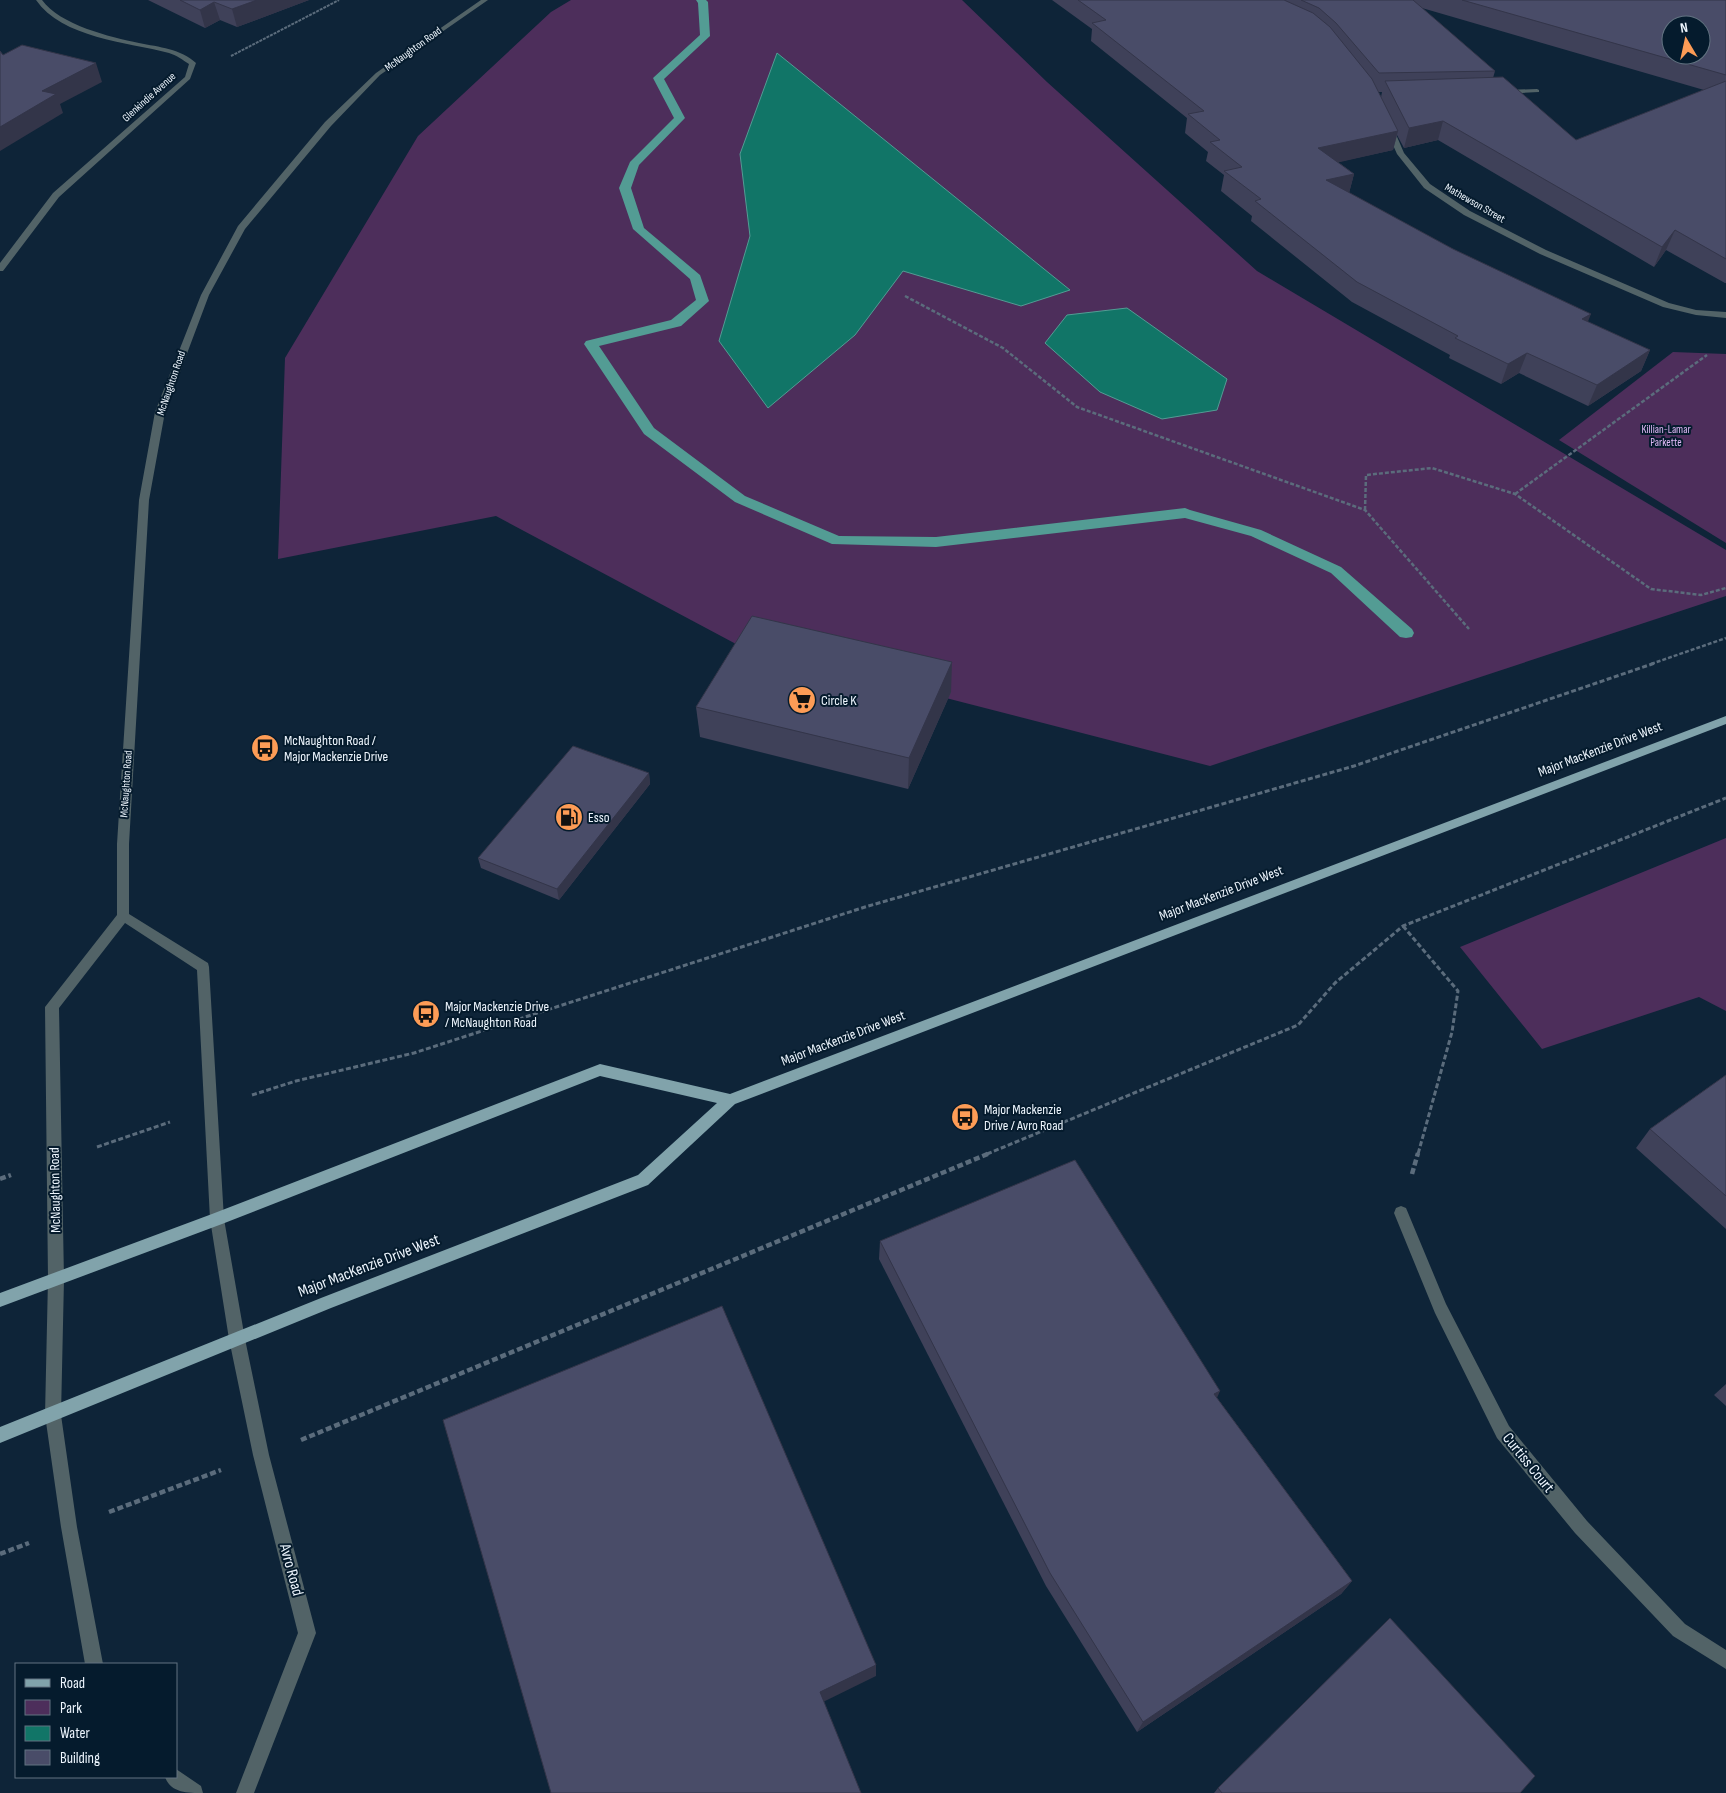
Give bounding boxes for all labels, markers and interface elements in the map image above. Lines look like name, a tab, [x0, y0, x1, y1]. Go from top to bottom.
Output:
north arrow	[1661, 15, 1711, 65]
text: N	[1679, 19, 1689, 37]
street label: McNaughton Road	[382, 24, 444, 74]
street label: Glenkindie Avenue	[120, 70, 178, 124]
street label: Mathewson Street	[1442, 180, 1508, 226]
street label: McNaughton Road	[154, 349, 188, 417]
park label: Killian-Lamar Parkette	[1641, 423, 1691, 449]
supermarket icon: Circle K	[787, 685, 817, 715]
place label: Circle K	[821, 692, 857, 709]
street label: Major MacKenzie Drive West	[1536, 718, 1664, 780]
place label: McNaughton Road / Major Mackenzie Drive	[284, 732, 388, 765]
bus stop icon: McNaughton Road / Major Mackenzie Drive	[250, 733, 280, 763]
street label: McNaughton Road	[117, 750, 135, 818]
fuel station icon: Esso	[554, 802, 584, 832]
place label: Esso	[588, 809, 610, 826]
street label: Major MacKenzie Drive West	[1157, 862, 1285, 924]
place label: Major Mackenzie Drive / McNaughton Road	[445, 998, 549, 1031]
bus stop icon: Major Mackenzie Drive / McNaughton Road	[411, 999, 441, 1029]
street label: Major MacKenzie Drive West	[779, 1007, 907, 1069]
place label: Major Mackenzie Drive / Avro Road	[984, 1101, 1064, 1134]
bus stop icon: Major Mackenzie Drive / Avro Road	[950, 1102, 980, 1132]
street label: McNaughton Road	[46, 1147, 64, 1233]
street label: Major MacKenzie Drive West	[296, 1230, 443, 1302]
street label: Curtiss Court	[1498, 1429, 1558, 1497]
street label: Avro Road	[275, 1541, 307, 1598]
legend	[15, 1663, 178, 1778]
text: Road	[60, 1674, 85, 1693]
text: Park	[60, 1699, 82, 1718]
text: Water	[60, 1724, 91, 1743]
text: Building	[60, 1749, 100, 1768]

